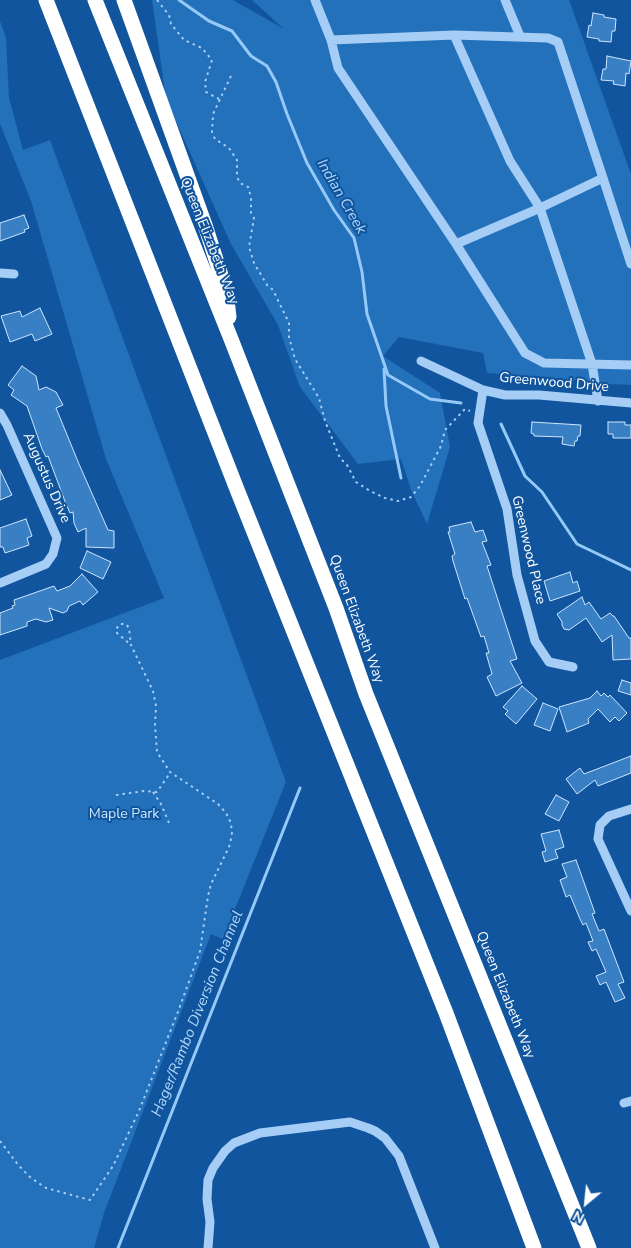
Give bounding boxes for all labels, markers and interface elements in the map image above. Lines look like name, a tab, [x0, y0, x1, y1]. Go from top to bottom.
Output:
water label: Indian Creek	[312, 156, 370, 238]
street label: Queen Elizabeth Way	[176, 175, 242, 307]
street label: Greenwood Drive	[498, 370, 610, 396]
street label: Augustus Drive	[19, 430, 73, 526]
street label: Greenwood Place	[507, 494, 549, 606]
street label: Queen Elizabeth Way	[325, 552, 387, 686]
park label: Maple Park	[89, 807, 159, 823]
water label: Hager/Rambo Diversion Channel	[148, 909, 248, 1119]
street label: Queen Elizabeth Way	[472, 929, 538, 1061]
north arrow	[561, 1178, 611, 1228]
text: N	[570, 1206, 588, 1228]

